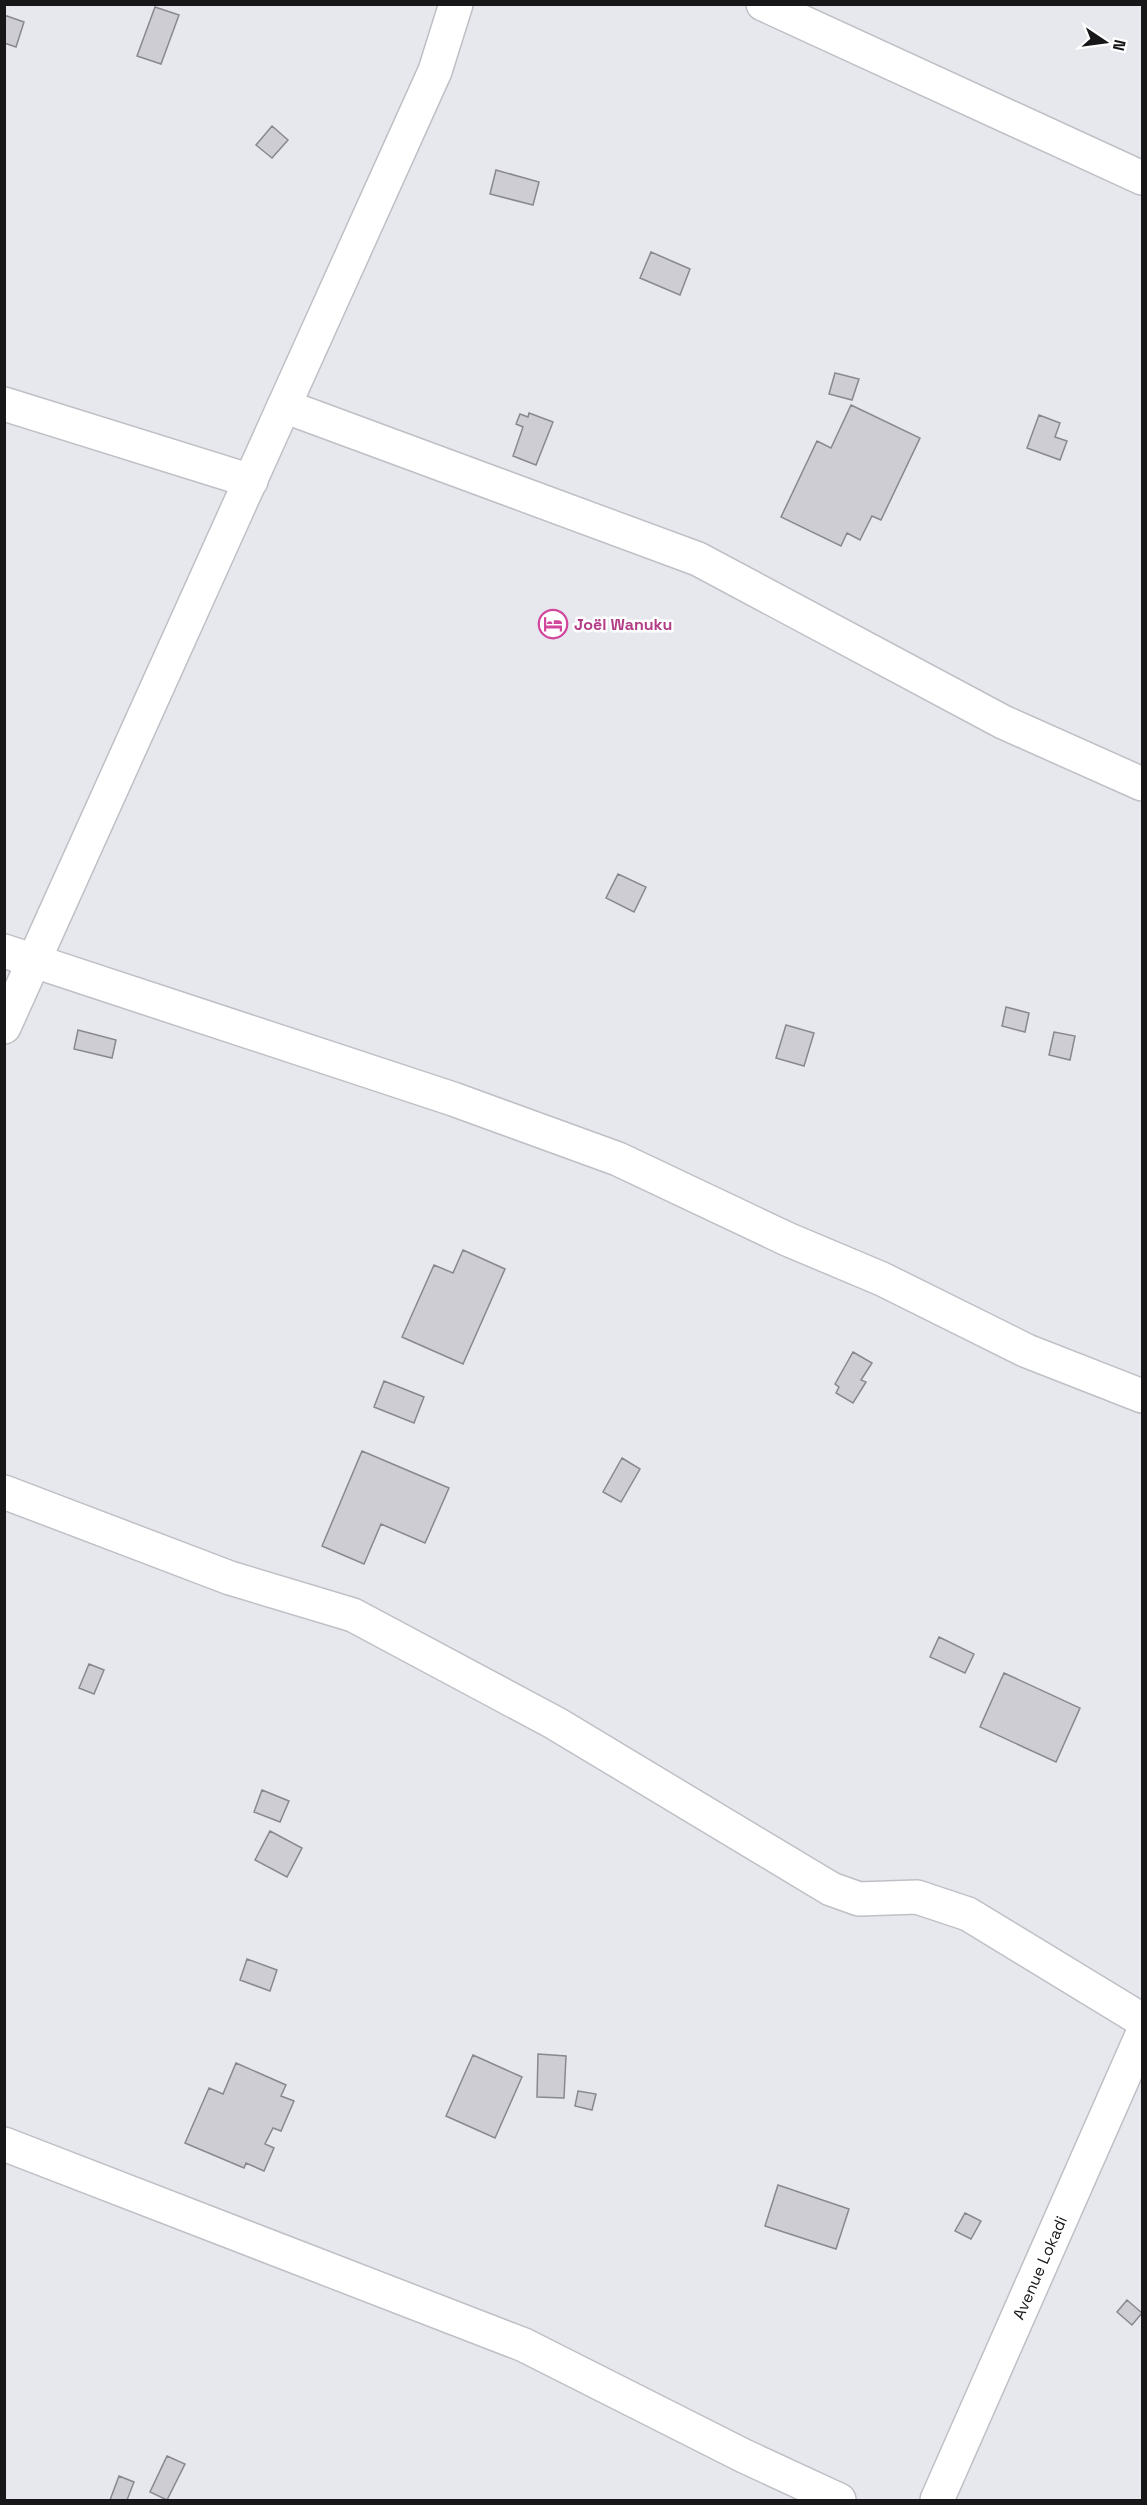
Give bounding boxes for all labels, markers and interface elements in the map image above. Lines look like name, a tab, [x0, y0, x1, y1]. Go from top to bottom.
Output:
north arrow	[1075, 12, 1135, 72]
text: N	[1108, 38, 1131, 53]
hotel icon: Joël Wanuku	[537, 608, 569, 640]
place label: Joël Wanuku	[574, 614, 672, 635]
street label: Avenue Lokadi	[1008, 2213, 1072, 2323]

